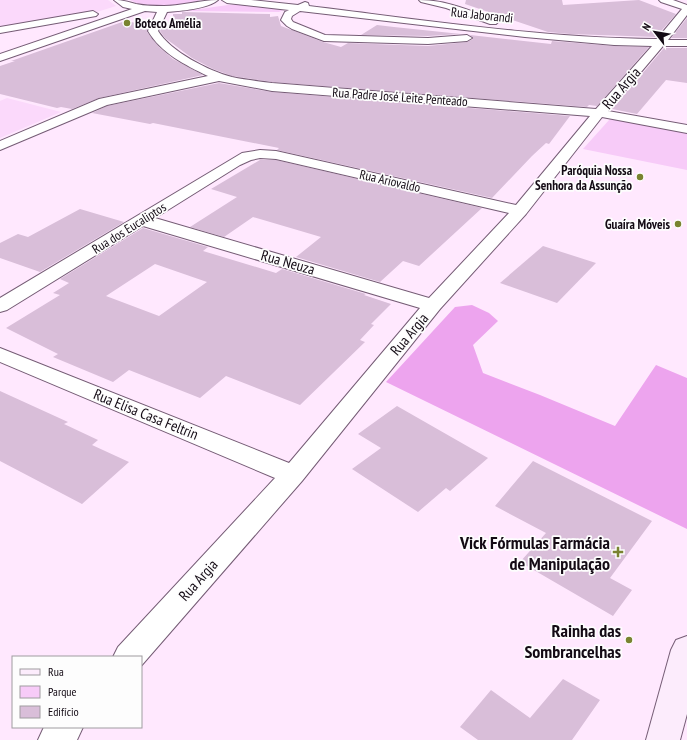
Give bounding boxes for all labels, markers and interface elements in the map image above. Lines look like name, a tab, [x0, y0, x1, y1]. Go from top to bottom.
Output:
street label: Rua Jaborandi	[450, 3, 514, 27]
north arrow	[635, 12, 675, 52]
place label: Boteco Amélia	[135, 15, 201, 32]
marker: Boteco Amélia	[122, 18, 132, 28]
text: N	[639, 21, 654, 33]
street label: Rua Argia	[598, 63, 644, 113]
street label: Rua Padre José Leite Penteado	[332, 84, 469, 110]
place label: Paróquia Nossa Senhora da Assunção	[535, 162, 632, 194]
street label: Rua Ariovaldo	[358, 166, 422, 196]
marker: Paróquia Nossa Senhora da Assunção	[635, 172, 645, 182]
street label: Rua dos Eucaliptos	[89, 198, 169, 258]
place label: Guaíra Móveis	[605, 216, 670, 233]
marker: Guaíra Móveis	[673, 219, 683, 229]
street label: Rua Neuza	[259, 245, 317, 279]
street label: Rua Argia	[386, 309, 432, 359]
street label: Rua Elisa Casa Feltrin	[91, 384, 201, 444]
place label: Vick Fórmulas Farmácia de Manipulação	[459, 531, 610, 575]
marker: Vick Fórmulas Farmácia de Manipulação	[613, 547, 623, 557]
street label: Rua Argia	[174, 555, 222, 605]
place label: Rainha das Sombrancelhas	[524, 619, 621, 663]
marker: Rainha das Sombrancelhas	[624, 635, 634, 645]
legend	[12, 656, 142, 728]
text: Rua	[48, 664, 64, 679]
text: Parque	[48, 684, 77, 699]
text: Edifício	[48, 704, 79, 719]

